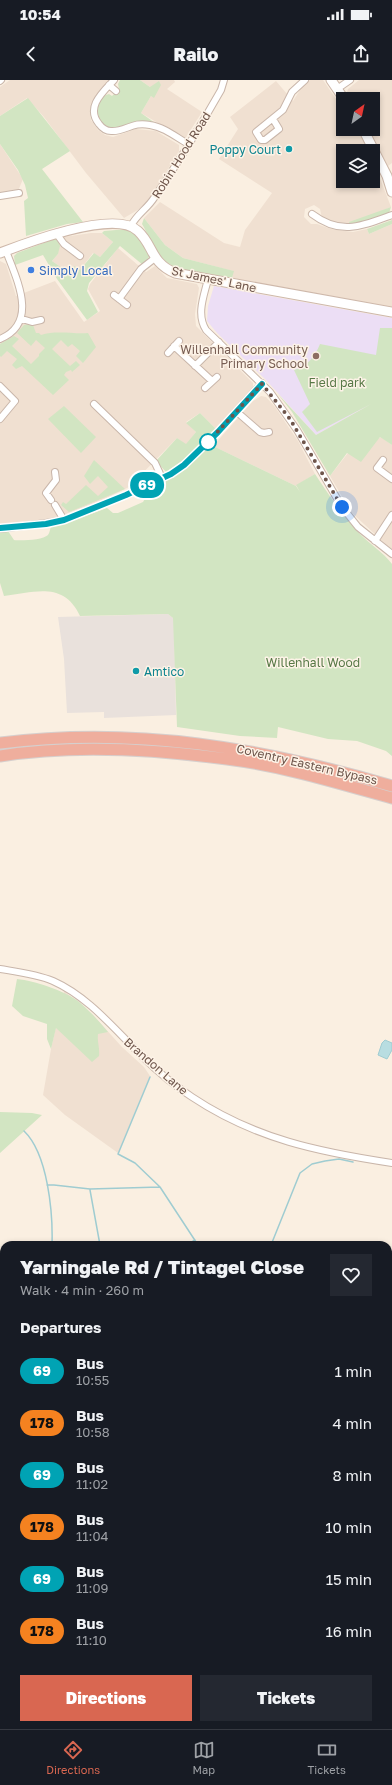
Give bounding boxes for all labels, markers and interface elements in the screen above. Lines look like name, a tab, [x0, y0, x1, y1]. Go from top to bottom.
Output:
text: 10:54	[20, 5, 61, 23]
icon: back	[20, 43, 42, 65]
text: Railo	[174, 43, 218, 65]
icon: share	[350, 43, 372, 65]
north arrow	[336, 92, 380, 136]
map controls	[336, 92, 380, 188]
street label: Robin Hood Road	[148, 109, 214, 201]
place label: Poppy Court	[209, 142, 281, 157]
marker: Poppy Court	[284, 144, 294, 154]
button: layers	[336, 144, 380, 188]
place label: Simply Local	[39, 263, 112, 278]
street label: St James' Lane	[170, 263, 258, 295]
marker: Simply Local	[26, 265, 36, 275]
place label: Willenhall Community Primary School	[180, 342, 308, 371]
marker: Willenhall Community Primary School	[311, 351, 321, 361]
park label: Field park	[308, 375, 366, 390]
unlabelled marker	[199, 433, 217, 451]
line badge: 69	[129, 472, 165, 498]
text: 69	[138, 476, 156, 493]
your location	[332, 497, 352, 517]
park label: Willenhall Wood	[266, 655, 360, 670]
place label: Amtico	[144, 664, 184, 679]
marker: Amtico	[131, 666, 141, 676]
street label: Coventry Eastern Bypass	[235, 740, 379, 788]
street label: Brandon Lane	[121, 1034, 191, 1098]
button: heart	[330, 1254, 372, 1296]
text: Yarningale Rd / Tintagel Close	[20, 1255, 304, 1278]
text: Walk · 4 min · 260 m	[20, 1282, 144, 1298]
text: Departures	[20, 1318, 101, 1336]
text: Bus	[76, 1354, 104, 1372]
text: 69	[33, 1362, 51, 1379]
text: 1 min	[334, 1362, 372, 1380]
text: 10:55	[76, 1372, 109, 1388]
text: Bus	[76, 1406, 104, 1424]
text: 178	[30, 1414, 54, 1431]
text: 4 min	[333, 1414, 372, 1432]
text: 10:58	[76, 1424, 110, 1440]
text: Bus	[76, 1458, 104, 1476]
text: 69	[33, 1466, 51, 1483]
text: 8 min	[333, 1466, 372, 1484]
text: 11:02	[76, 1476, 108, 1492]
text: Bus	[76, 1510, 104, 1528]
text: 178	[30, 1518, 54, 1535]
text: 10 min	[325, 1518, 372, 1536]
text: 11:04	[76, 1528, 109, 1544]
text: Bus	[76, 1562, 104, 1580]
text: 69	[33, 1570, 51, 1587]
text: 15 min	[326, 1570, 372, 1588]
text: 11:09	[76, 1580, 108, 1596]
text: Bus	[76, 1614, 104, 1632]
text: 178	[30, 1622, 54, 1639]
text: 16 min	[325, 1622, 372, 1640]
text: 11:10	[76, 1632, 107, 1648]
button: Directions	[20, 1675, 192, 1721]
button: Tickets	[200, 1675, 372, 1721]
tab: Directions	[46, 1739, 100, 1776]
tab: Map	[192, 1739, 215, 1776]
tab: Tickets	[307, 1739, 346, 1776]

